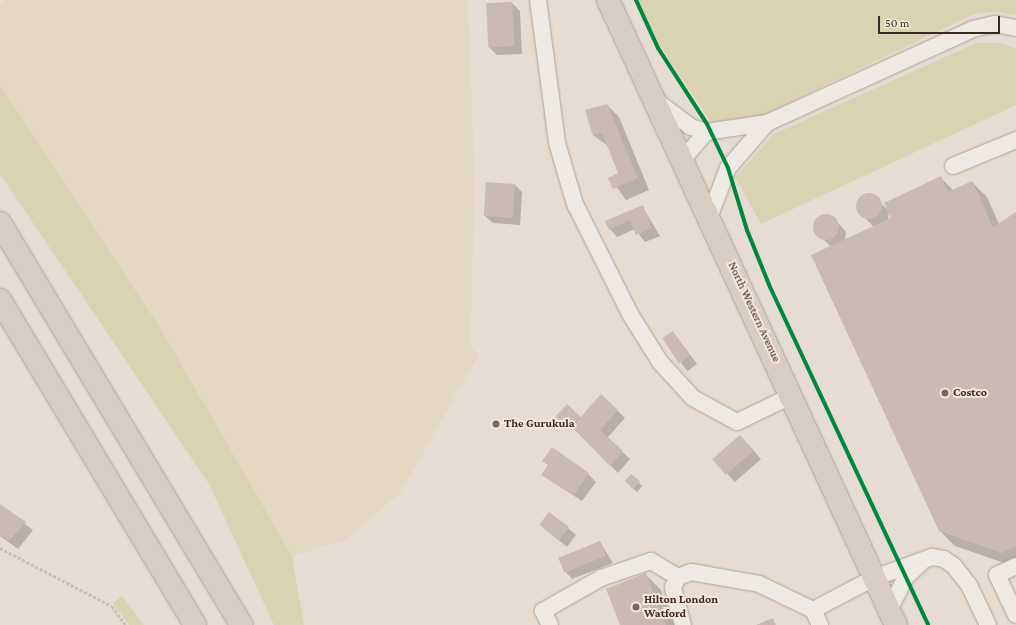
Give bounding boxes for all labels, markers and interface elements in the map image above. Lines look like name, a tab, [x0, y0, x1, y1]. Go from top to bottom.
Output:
scale bar	[880, 8, 1002, 34]
text: 50 m	[885, 16, 909, 30]
street label: North Western Avenue	[725, 260, 783, 364]
place label: Costco	[953, 386, 987, 400]
marker: Costco	[940, 388, 950, 398]
place label: The Gurukula	[504, 417, 575, 431]
marker: The Gurukula	[491, 419, 501, 429]
place label: Hilton London Watford	[644, 593, 718, 621]
marker: Hilton London Watford	[631, 602, 641, 612]

